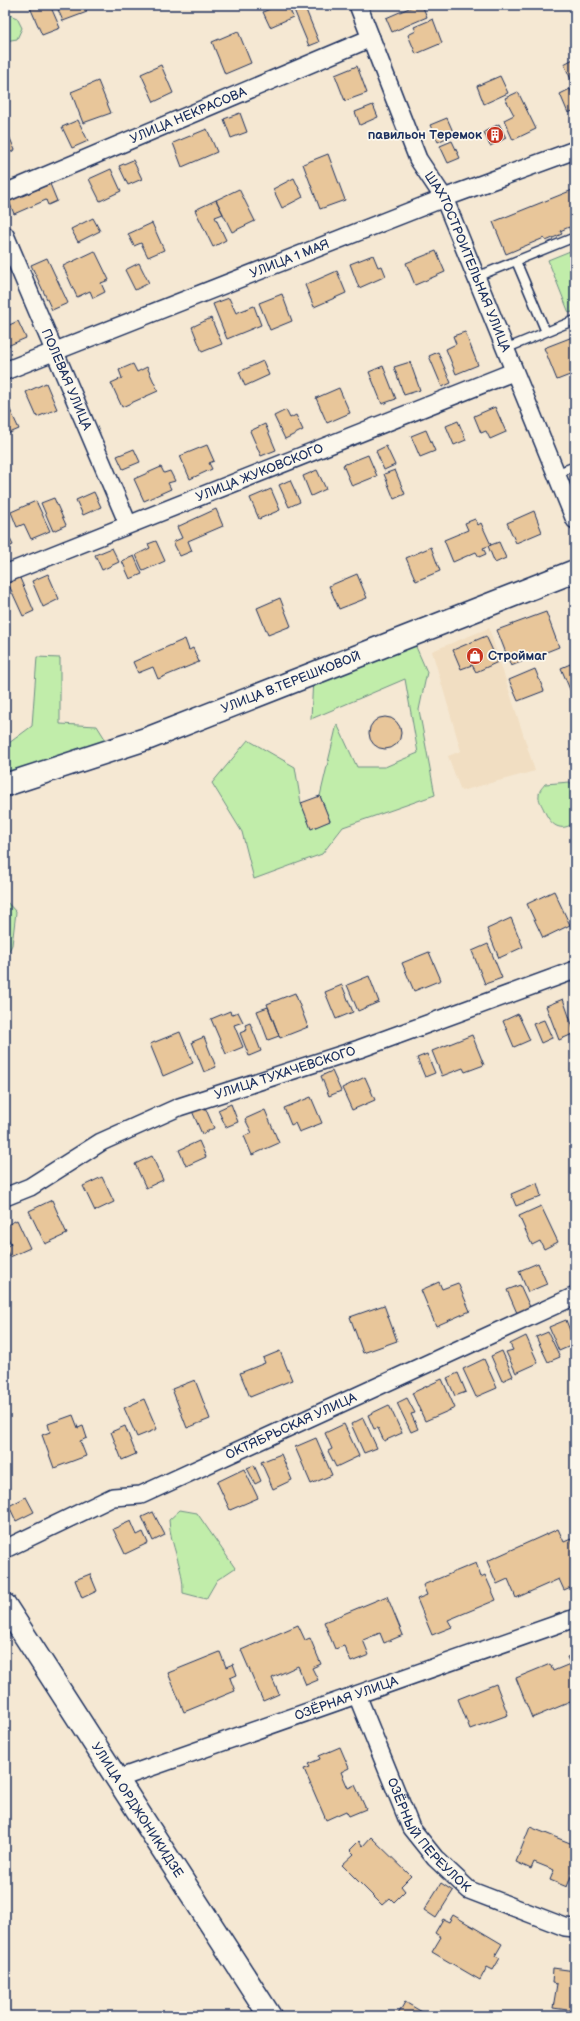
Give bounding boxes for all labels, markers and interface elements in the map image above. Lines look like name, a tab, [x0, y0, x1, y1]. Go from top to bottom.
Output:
street label: УЛИЦА НЕКРАСОВА	[128, 84, 249, 147]
building icon: павильон Теремок	[485, 125, 505, 145]
place label: павильон Теремок	[368, 127, 483, 143]
street label: ШАХТОСТРОИТЕЛЬНАЯ УЛИЦА	[421, 169, 514, 355]
street label: УЛИЦА 1 МАЯ	[248, 236, 332, 282]
street label: ПОЛЕВАЯ УЛИЦА	[38, 326, 95, 433]
street label: УЛИЦА ЖУКОВСКОГО	[194, 440, 326, 505]
shop icon: Строймаг	[465, 646, 485, 666]
street label: УЛИЦА В.ТЕРЕШКОВОЙ	[219, 648, 363, 717]
place label: Строймаг	[488, 648, 548, 664]
street label: УЛИЦА ТУХАЧЕВСКОГО	[213, 1043, 358, 1103]
street label: ОКТЯБРЬСКАЯ УЛИЦА	[223, 1389, 359, 1463]
street label: ОЗЁРНАЯ УЛИЦА	[292, 1673, 400, 1724]
street label: УЛИЦА ОРДЖОНИКИДЗЕ	[88, 1740, 187, 1881]
street label: ОЗЁРНЫЙ ПЕРЕУЛОК	[383, 1775, 474, 1896]

